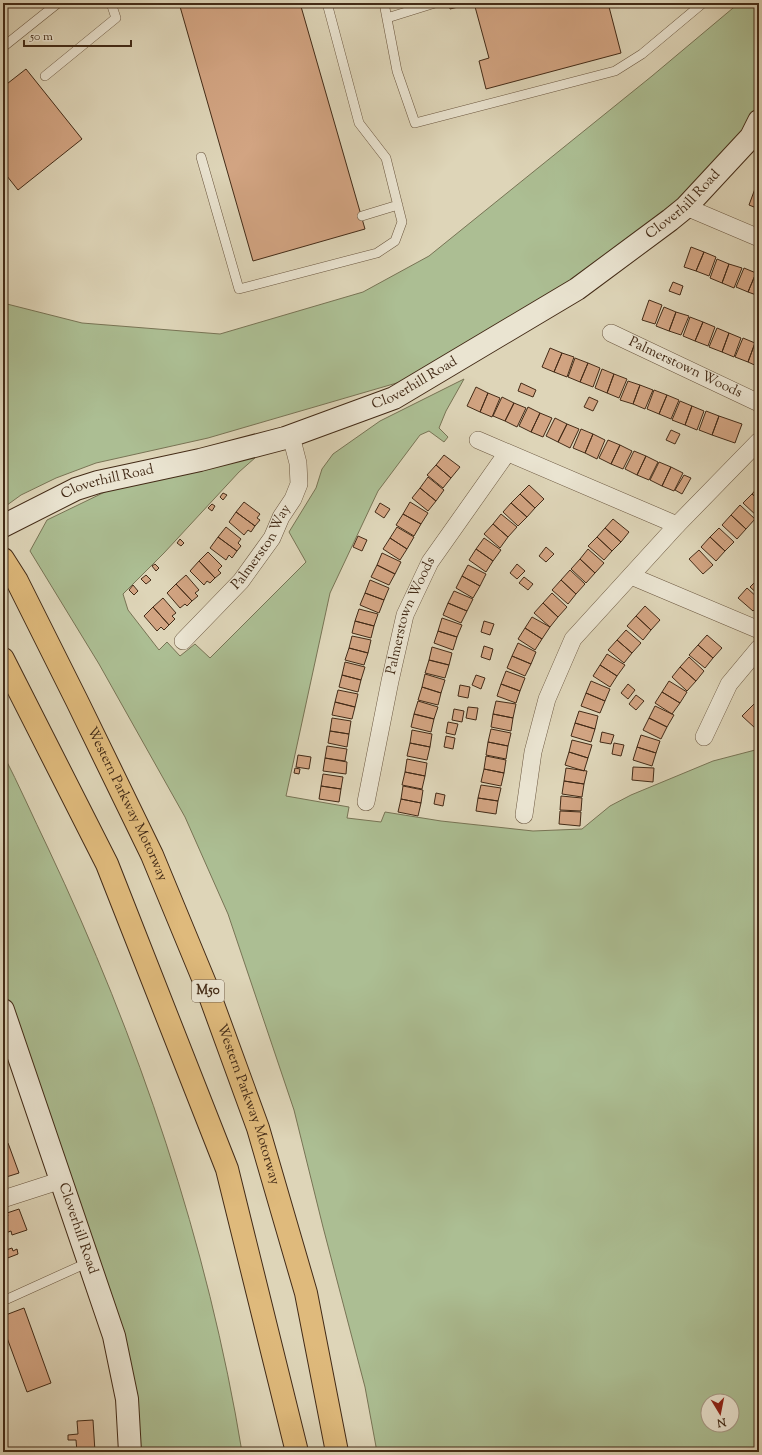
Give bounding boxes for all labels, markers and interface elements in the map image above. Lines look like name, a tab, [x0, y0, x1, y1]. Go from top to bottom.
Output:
scale bar	[24, 22, 131, 48]
text: 50 m	[29, 28, 53, 46]
street label: Cloverhill Road	[642, 166, 725, 245]
street label: Palmerstown Woods	[625, 333, 745, 404]
street label: Cloverhill Road	[369, 352, 462, 415]
street label: Cloverhill Road	[58, 460, 156, 505]
street label: Palmerston Way	[227, 501, 297, 595]
street label: Palmerstown Woods	[382, 553, 441, 677]
street label: Western Parkway Motorway	[81, 724, 172, 885]
road number: M50	[192, 980, 224, 1002]
street label: Western Parkway Motorway	[211, 1021, 284, 1188]
street label: Cloverhill Road	[53, 1180, 102, 1277]
north arrow	[700, 1393, 740, 1433]
text: N	[716, 1413, 728, 1431]

